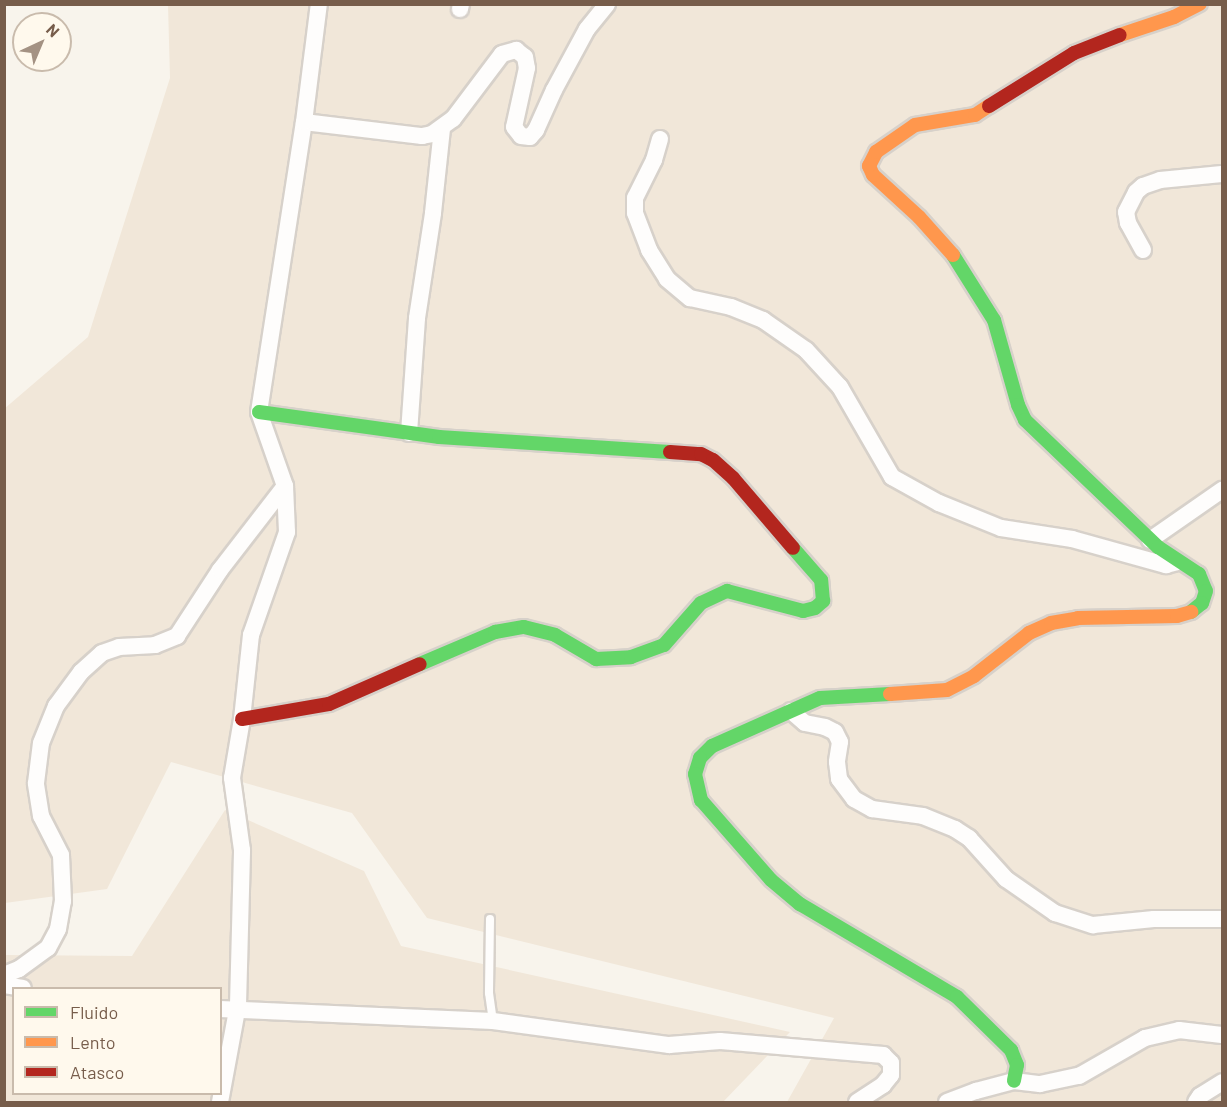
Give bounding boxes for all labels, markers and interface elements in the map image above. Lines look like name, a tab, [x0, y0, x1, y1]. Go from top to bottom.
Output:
north arrow	[12, 12, 72, 72]
text: N	[43, 20, 64, 41]
legend	[12, 987, 222, 1095]
text: Fluido	[70, 1001, 118, 1023]
text: Lento	[70, 1031, 116, 1053]
text: Atasco	[70, 1061, 124, 1083]

